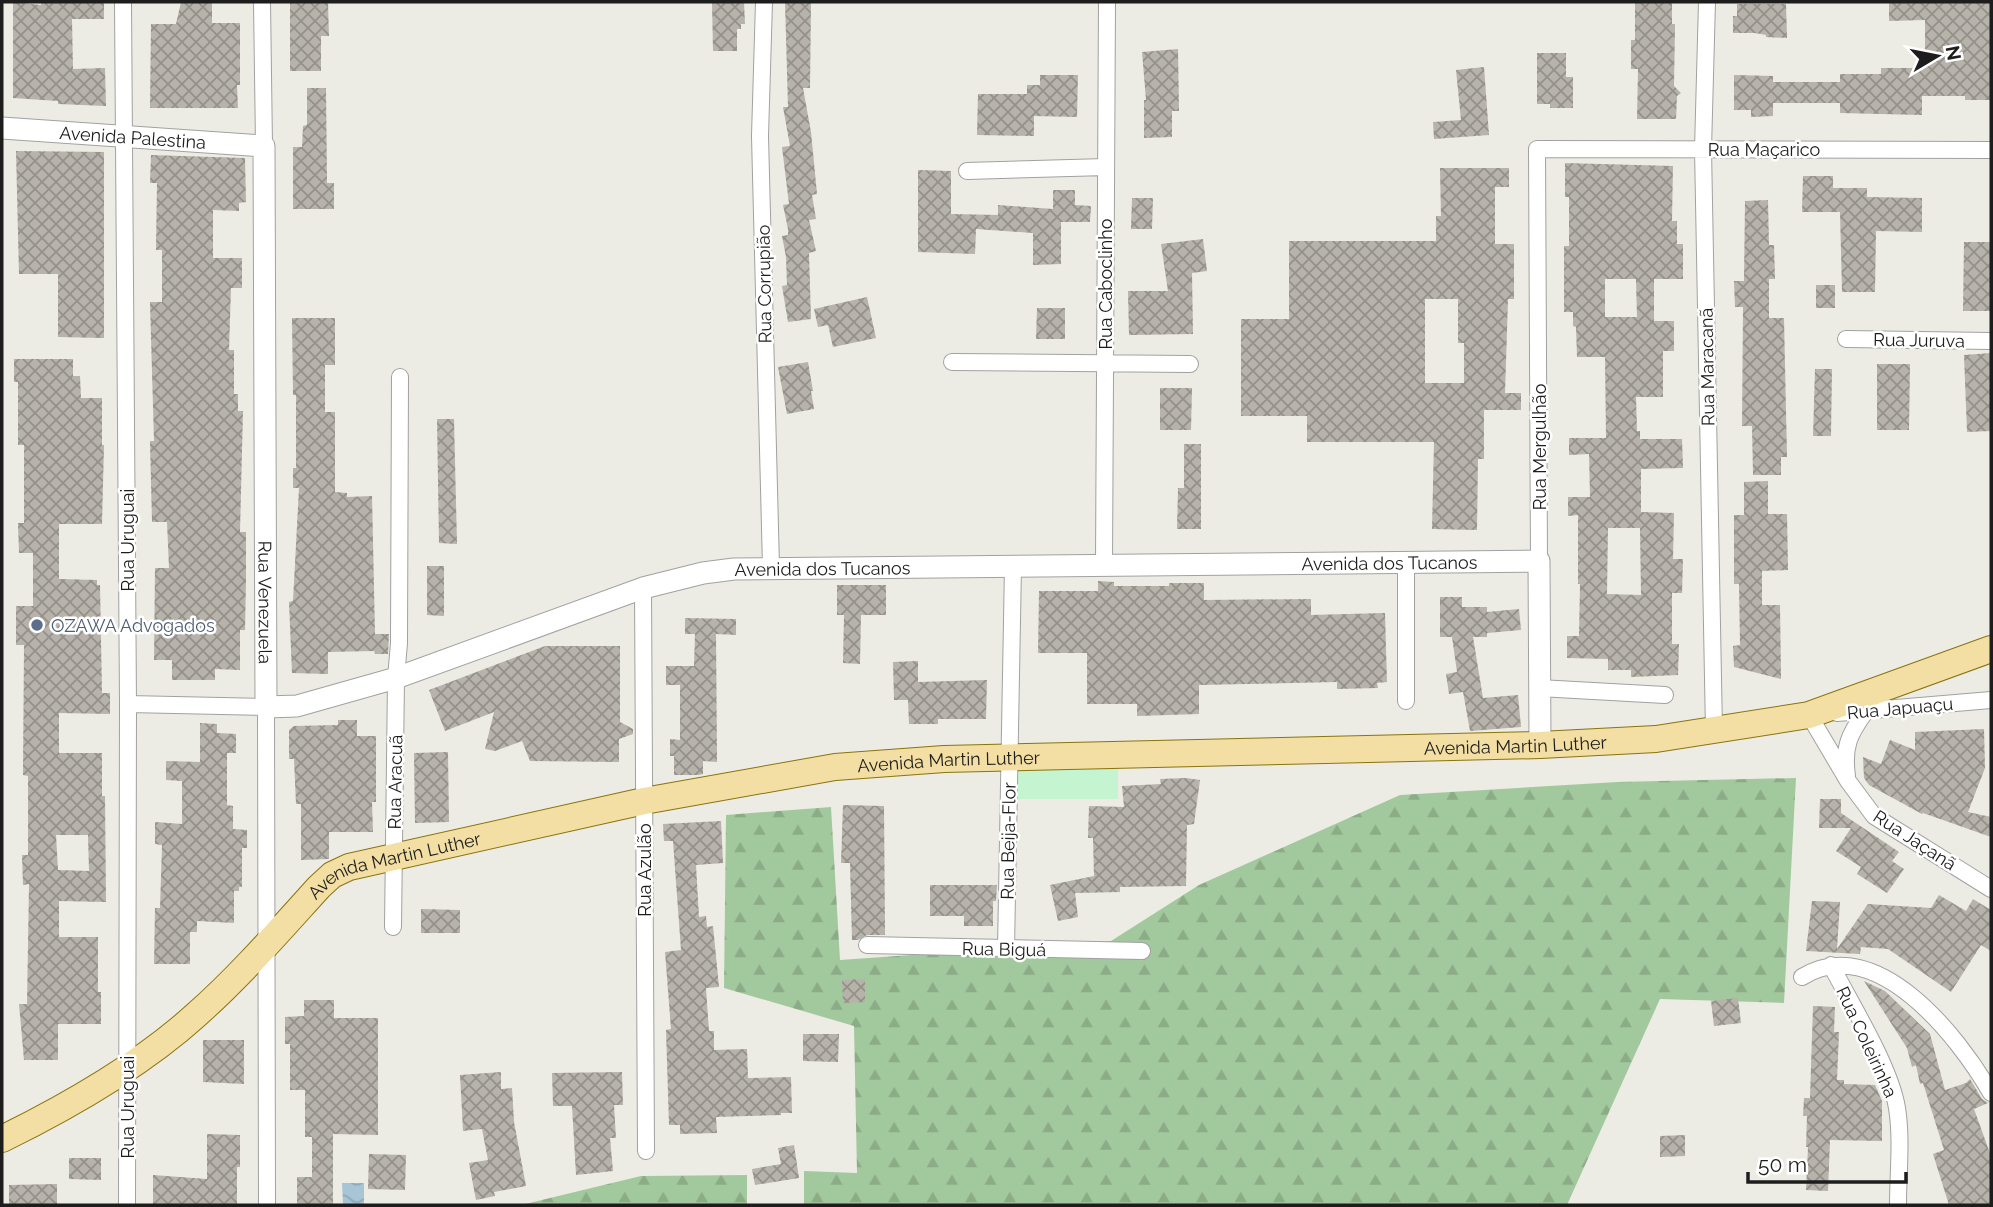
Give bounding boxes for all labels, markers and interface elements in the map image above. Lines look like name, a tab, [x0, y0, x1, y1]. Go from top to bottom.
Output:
north arrow	[1902, 21, 1972, 91]
text: N	[1942, 44, 1966, 62]
street label: Avenida Palestina	[59, 121, 207, 152]
street label: Rua Maçarico	[1708, 139, 1821, 160]
street label: Rua Caboclinho	[1095, 218, 1116, 350]
street label: Rua Corrupião	[752, 224, 776, 344]
street label: Rua Maracanã	[1695, 308, 1719, 426]
street label: Rua Juruva	[1873, 329, 1965, 351]
street label: Rua Mergulhão	[1529, 383, 1550, 510]
street label: Rua Uruguai	[117, 489, 138, 591]
street label: Rua Venezuela	[255, 541, 276, 664]
street label: Avenida dos Tucanos	[1301, 551, 1478, 574]
street label: Avenida dos Tucanos	[734, 557, 911, 579]
place label: OZAWA Advogados	[51, 615, 215, 636]
marker: OZAWA Advogados	[29, 617, 45, 633]
street label: Rua Japuaçu	[1846, 693, 1954, 723]
street label: Avenida Martin Luther	[1424, 731, 1608, 758]
street label: Rua Aracuã	[384, 734, 406, 830]
street label: Avenida Martin Luther	[856, 746, 1041, 776]
street label: Rua Beija-Flor	[996, 782, 1020, 900]
street label: Rua Jaçanã	[1870, 805, 1960, 875]
street label: Rua Azulão	[634, 823, 655, 917]
street label: Avenida Martin Luther	[303, 827, 483, 903]
street label: Rua Biguá	[962, 938, 1046, 960]
street label: Rua Coleirinha	[1832, 983, 1902, 1101]
street label: Rua Uruguai	[117, 1056, 138, 1158]
scale bar	[1748, 1140, 1906, 1184]
text: 50 m	[1758, 1152, 1807, 1177]

